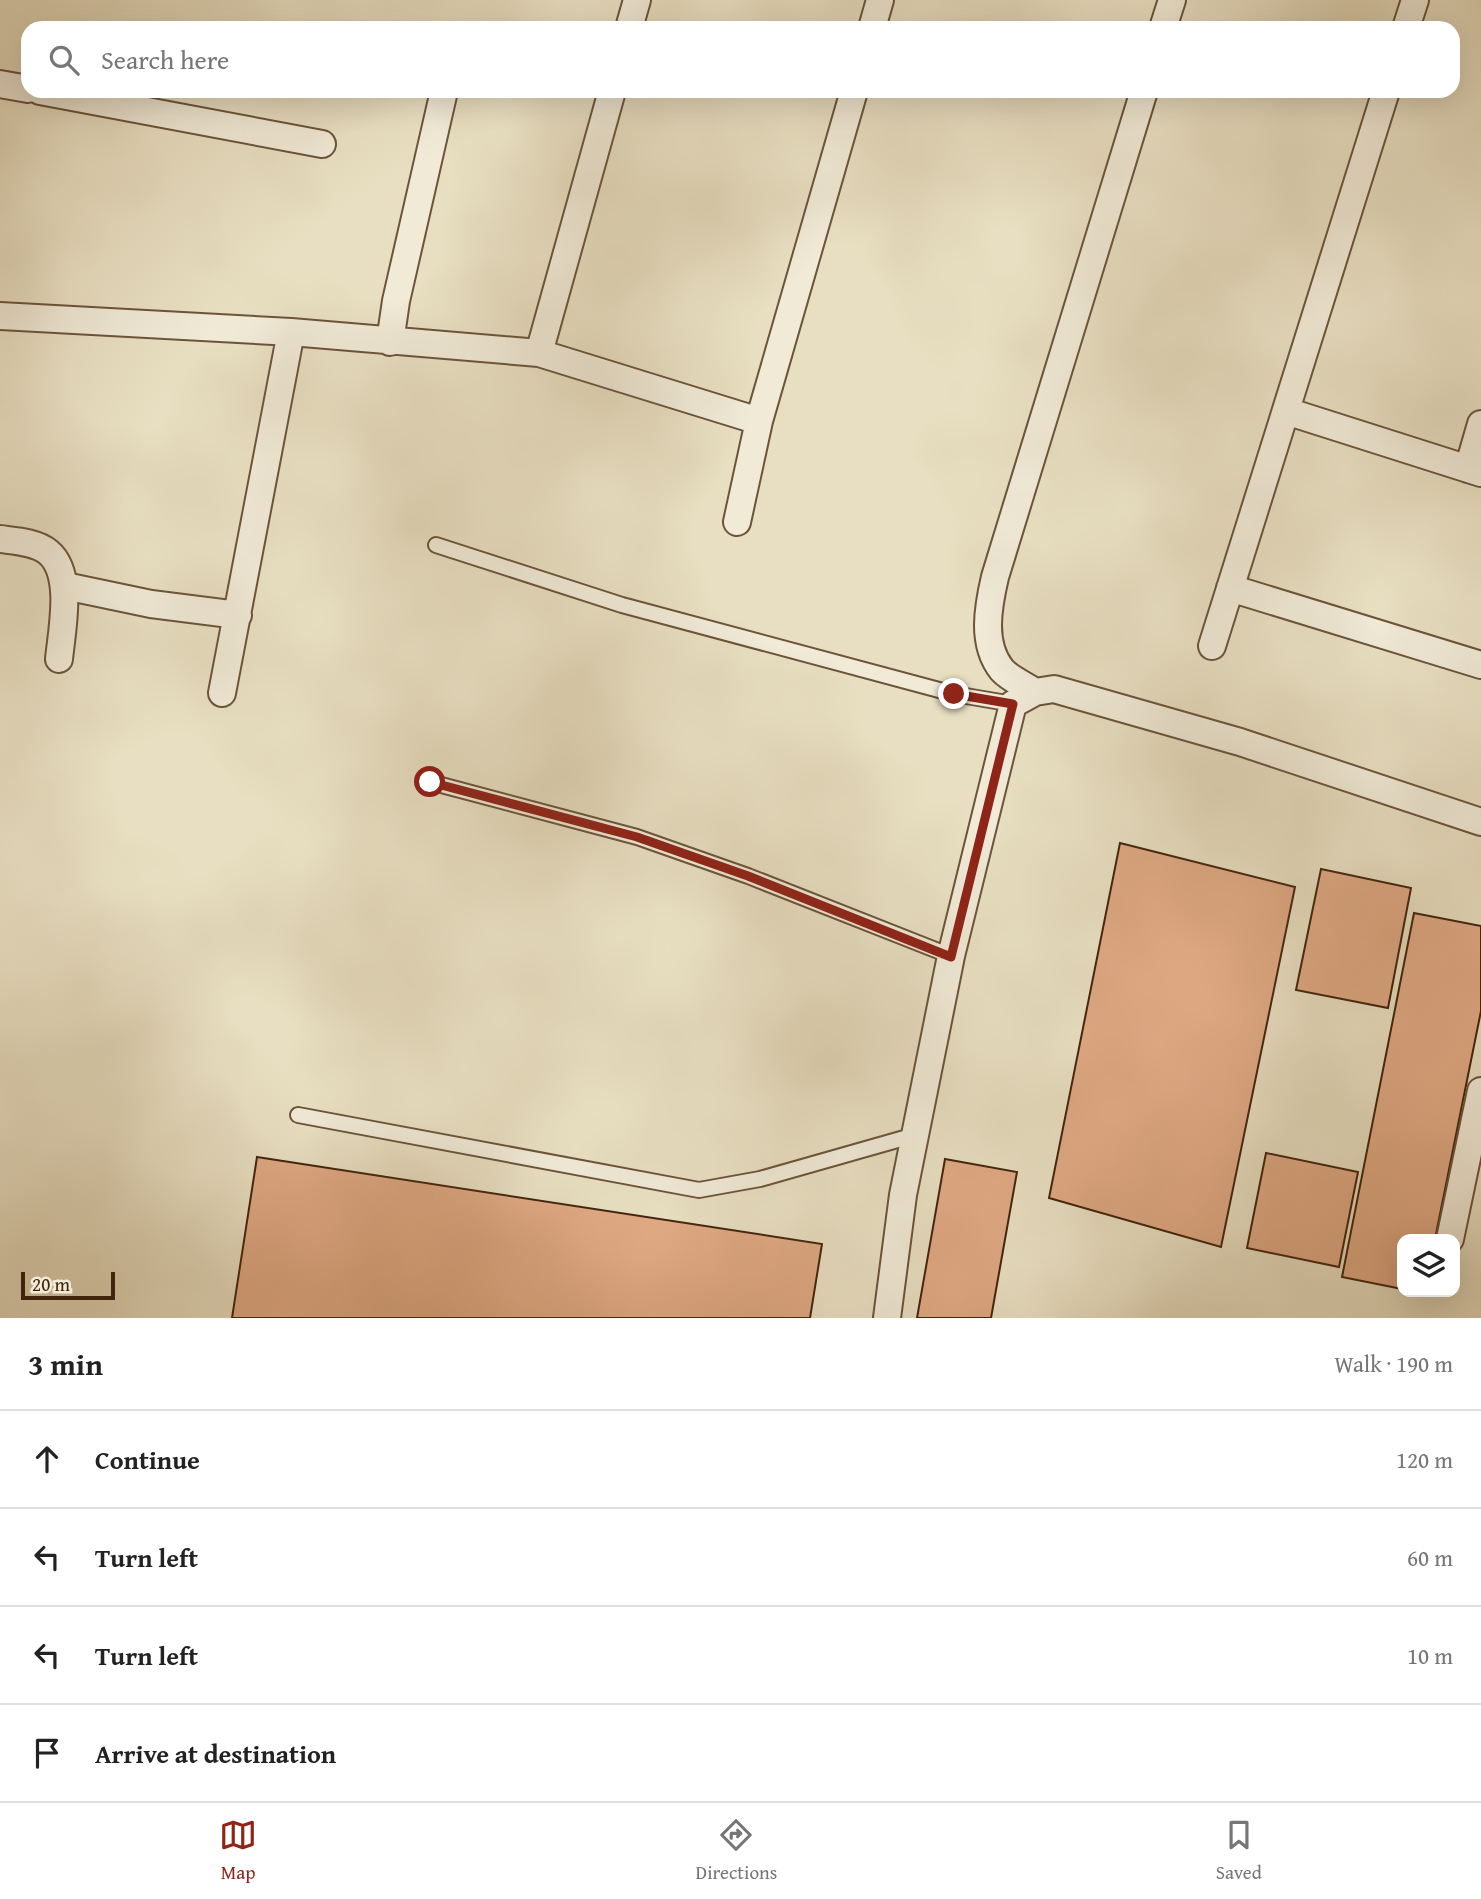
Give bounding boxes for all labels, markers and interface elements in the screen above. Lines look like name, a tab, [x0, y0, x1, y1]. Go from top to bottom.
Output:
search box	[21, 21, 1460, 98]
text: Search here	[101, 40, 229, 79]
icon: search	[45, 41, 83, 79]
route end	[938, 678, 969, 709]
route start	[414, 766, 445, 797]
map controls	[1397, 1234, 1460, 1297]
button: layers	[1397, 1234, 1460, 1297]
scale bar	[21, 1269, 116, 1301]
text: 20 m	[32, 1270, 70, 1298]
text: 3 min	[28, 1342, 103, 1386]
text: Walk · 190 m	[1334, 1347, 1453, 1380]
icon: ahead	[28, 1440, 66, 1478]
text: Continue	[95, 1440, 200, 1479]
text: 120 m	[1396, 1443, 1453, 1476]
icon: left	[28, 1538, 66, 1576]
text: Turn left	[95, 1538, 198, 1577]
text: 60 m	[1407, 1541, 1453, 1574]
icon: left	[28, 1636, 66, 1674]
text: Turn left	[95, 1636, 198, 1675]
text: 10 m	[1407, 1639, 1453, 1672]
icon: arrive	[28, 1734, 66, 1772]
text: Arrive at destination	[95, 1734, 336, 1773]
tab: Map	[219, 1816, 257, 1886]
tab: Directions	[696, 1816, 777, 1886]
tab: Saved	[1216, 1816, 1262, 1886]

